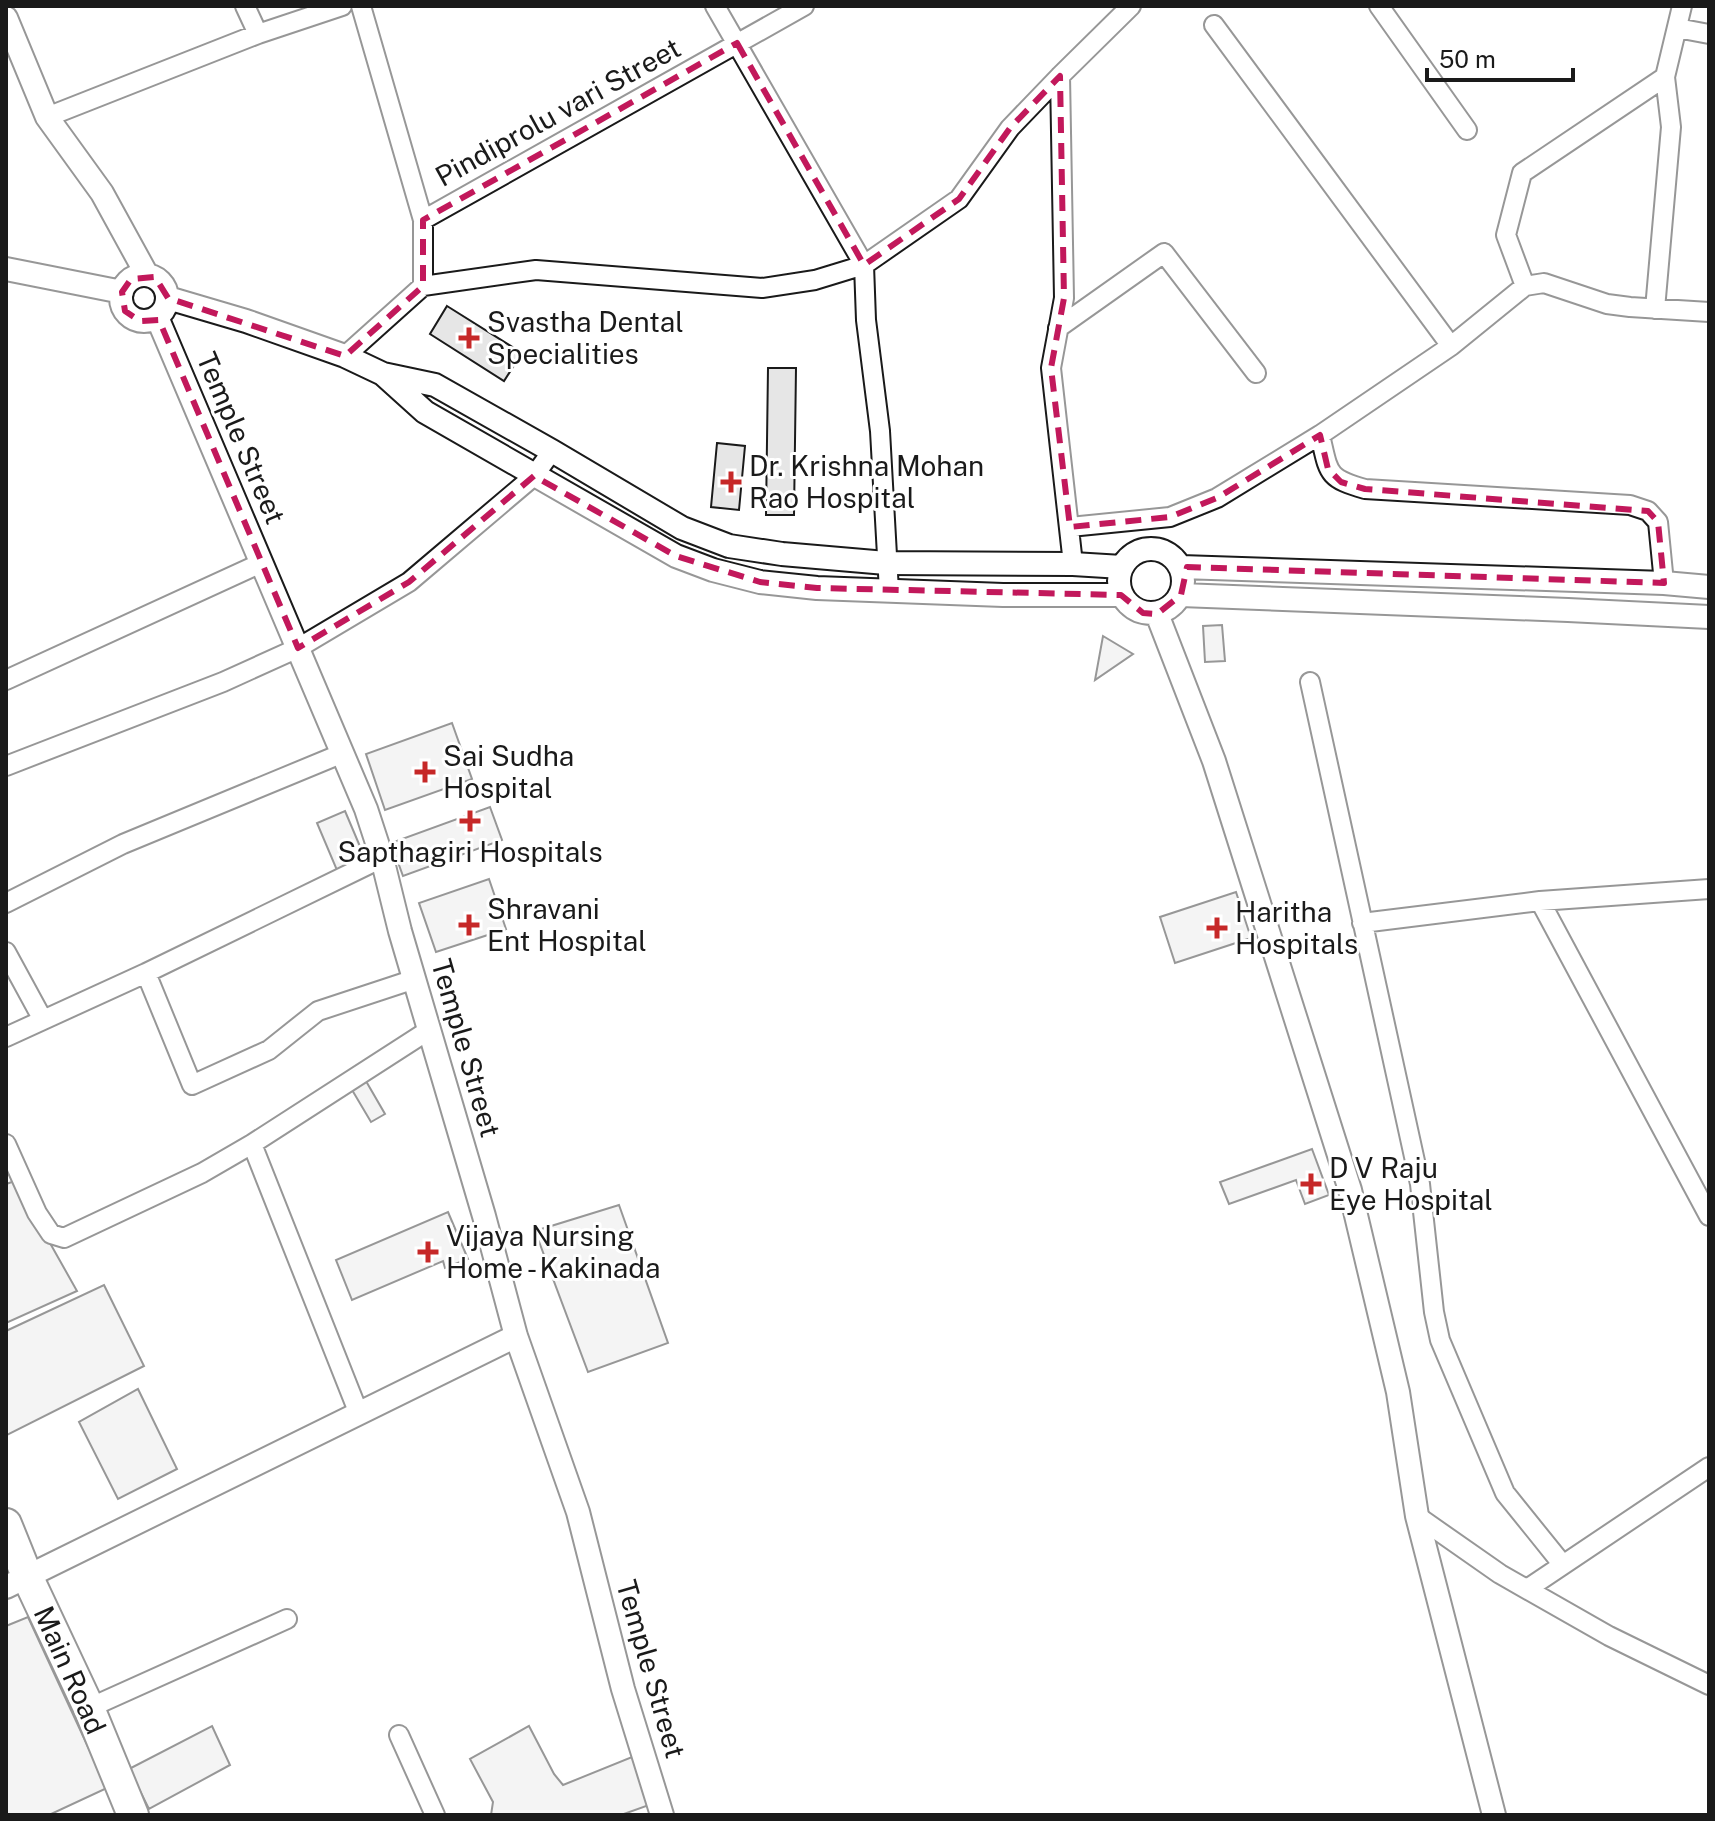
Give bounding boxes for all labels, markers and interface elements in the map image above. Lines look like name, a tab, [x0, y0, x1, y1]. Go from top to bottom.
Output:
street label: Pindiprolu vari Street	[430, 30, 686, 193]
scale bar	[1427, 32, 1573, 82]
text: 50 m	[1439, 45, 1496, 73]
place label: Svastha Dental Specialities	[487, 305, 684, 370]
marker: Svastha Dental Specialities	[458, 327, 480, 349]
street label: Temple Street	[190, 347, 292, 529]
place label: Dr. Krishna Mohan Rao Hospital	[749, 449, 984, 514]
marker: Dr. Krishna Mohan Rao Hospital	[720, 471, 742, 493]
place label: Sai Sudha Hospital	[443, 739, 574, 804]
marker: Sai Sudha Hospital	[414, 761, 436, 783]
marker: Sapthagiri Hospitals	[459, 810, 481, 832]
place label: Sapthagiri Hospitals	[337, 835, 603, 868]
place label: Shravani Ent Hospital	[487, 892, 647, 957]
place label: Haritha Hospitals	[1235, 895, 1358, 960]
marker: Shravani Ent Hospital	[458, 914, 480, 936]
marker: Haritha Hospitals	[1206, 917, 1228, 939]
street label: Temple Street	[425, 955, 508, 1141]
place label: D V Raju Eye Hospital	[1329, 1151, 1493, 1216]
marker: D V Raju Eye Hospital	[1300, 1173, 1322, 1195]
place label: Vijaya Nursing Home - Kakinada	[446, 1219, 660, 1284]
marker: Vijaya Nursing Home - Kakinada	[417, 1241, 439, 1263]
street label: Temple Street	[610, 1576, 693, 1762]
street label: Main Road	[28, 1601, 113, 1739]

